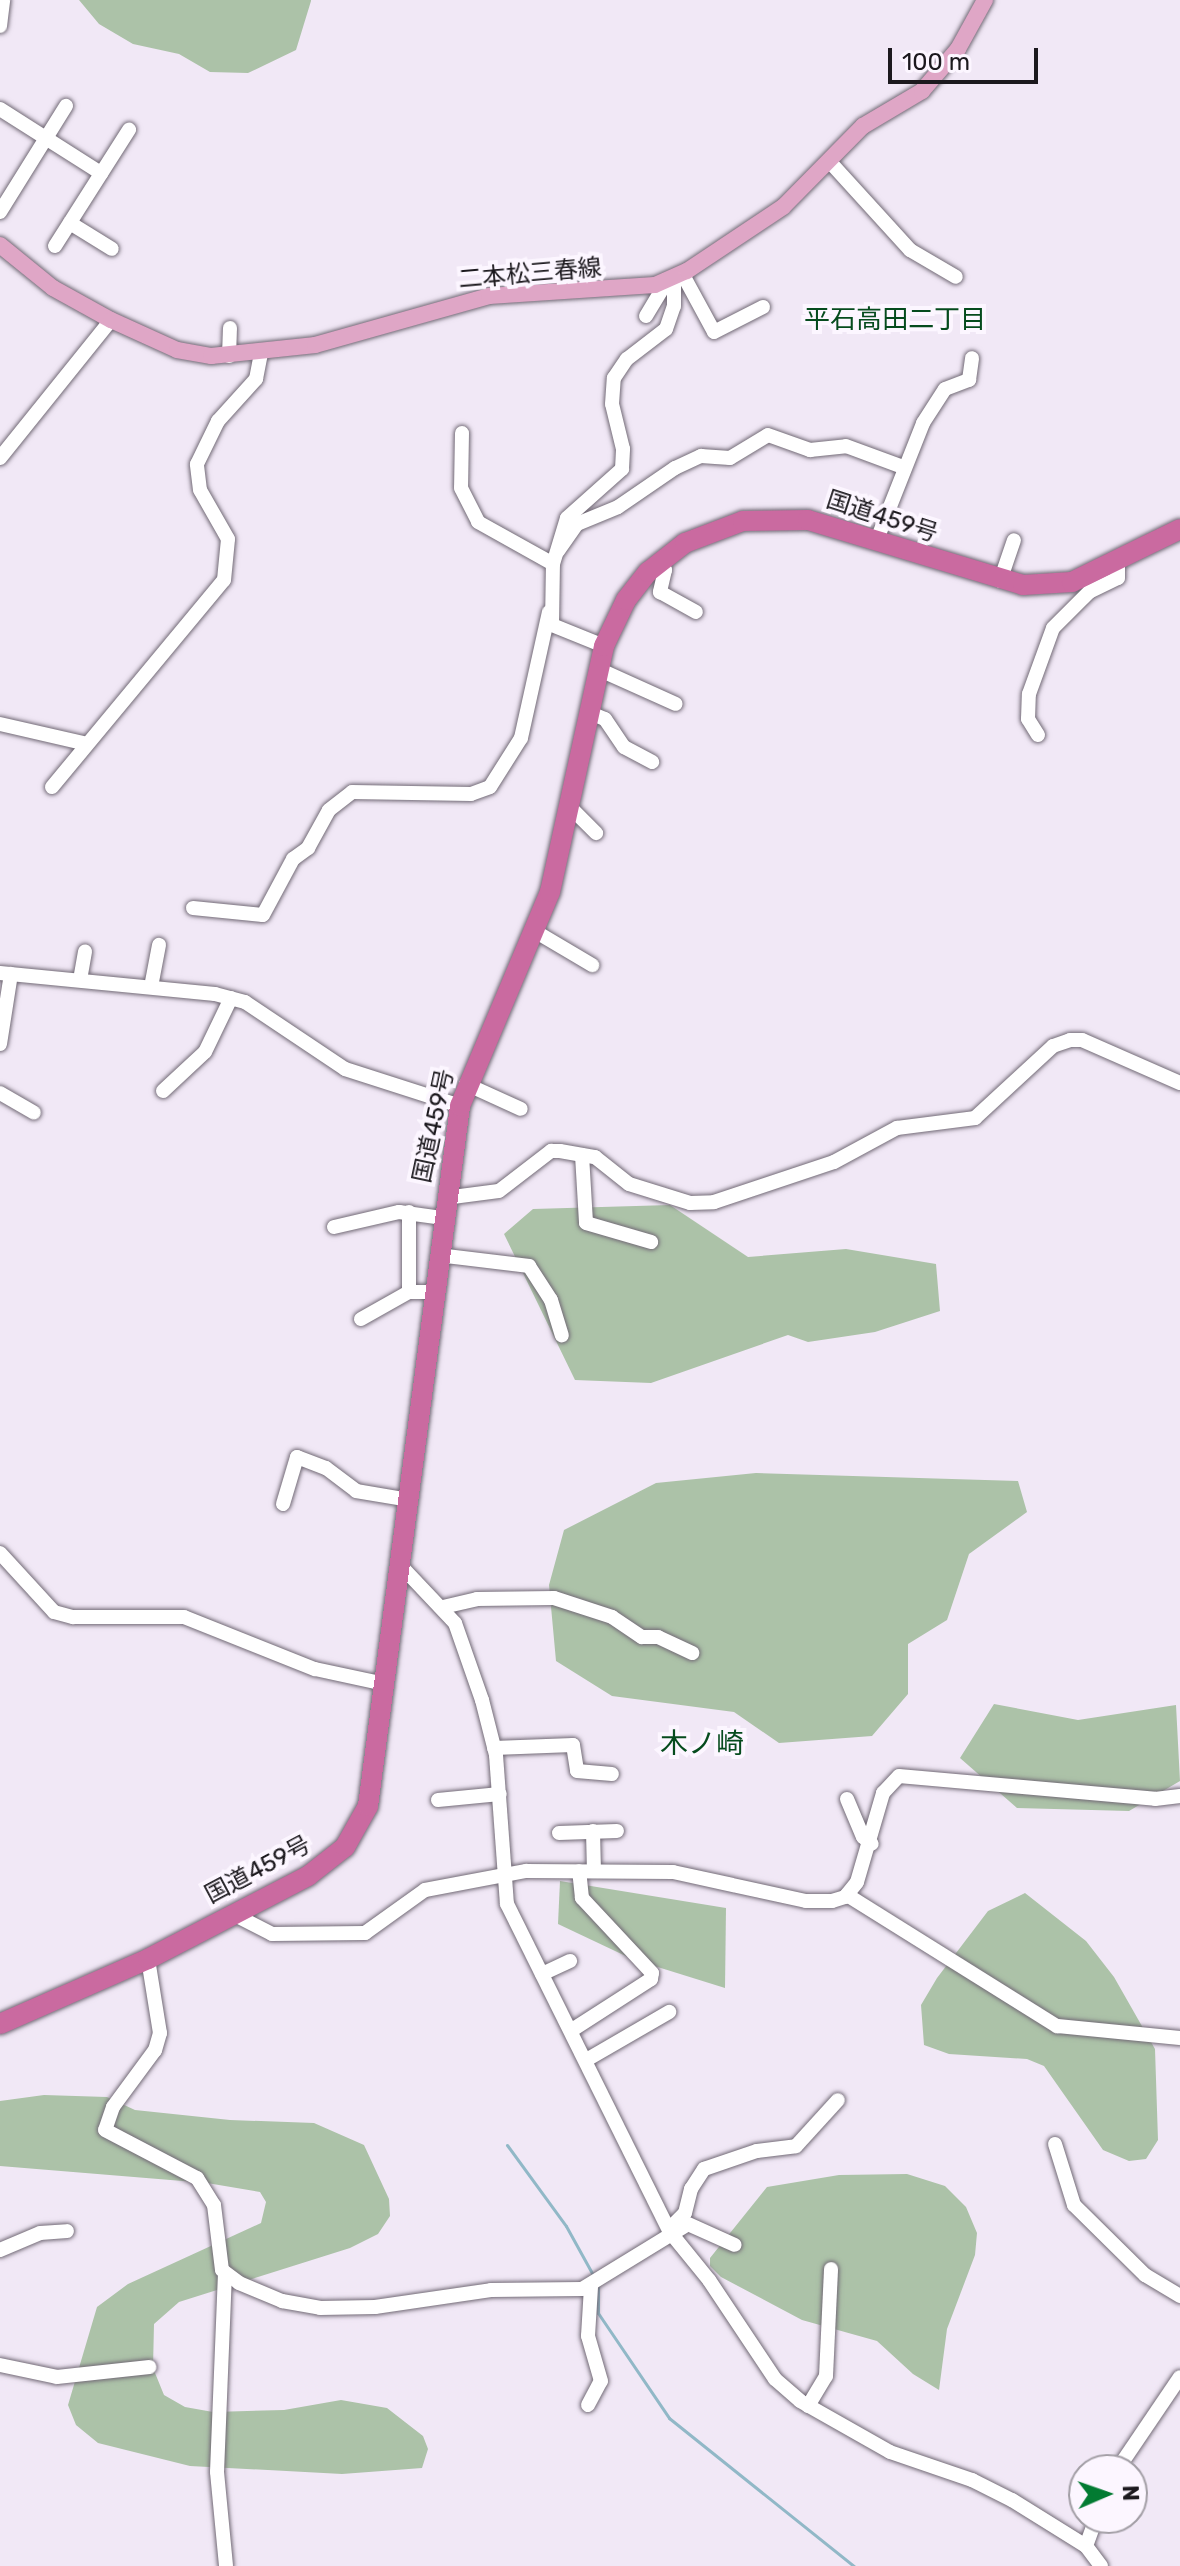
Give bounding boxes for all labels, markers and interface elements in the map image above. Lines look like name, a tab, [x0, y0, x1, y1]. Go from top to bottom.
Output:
scale bar	[892, 32, 1042, 82]
text: 100 m	[902, 48, 970, 76]
street label: 二本松三春線	[457, 253, 603, 295]
district label: 平石高田二丁目	[804, 304, 986, 336]
street label: 国道459号	[823, 485, 941, 549]
street label: 国道459号	[408, 1067, 460, 1185]
district label: 木ノ崎	[660, 1727, 744, 1761]
street label: 国道459号	[200, 1830, 316, 1910]
north arrow	[1068, 2454, 1148, 2534]
text: N	[1117, 2485, 1144, 2502]

